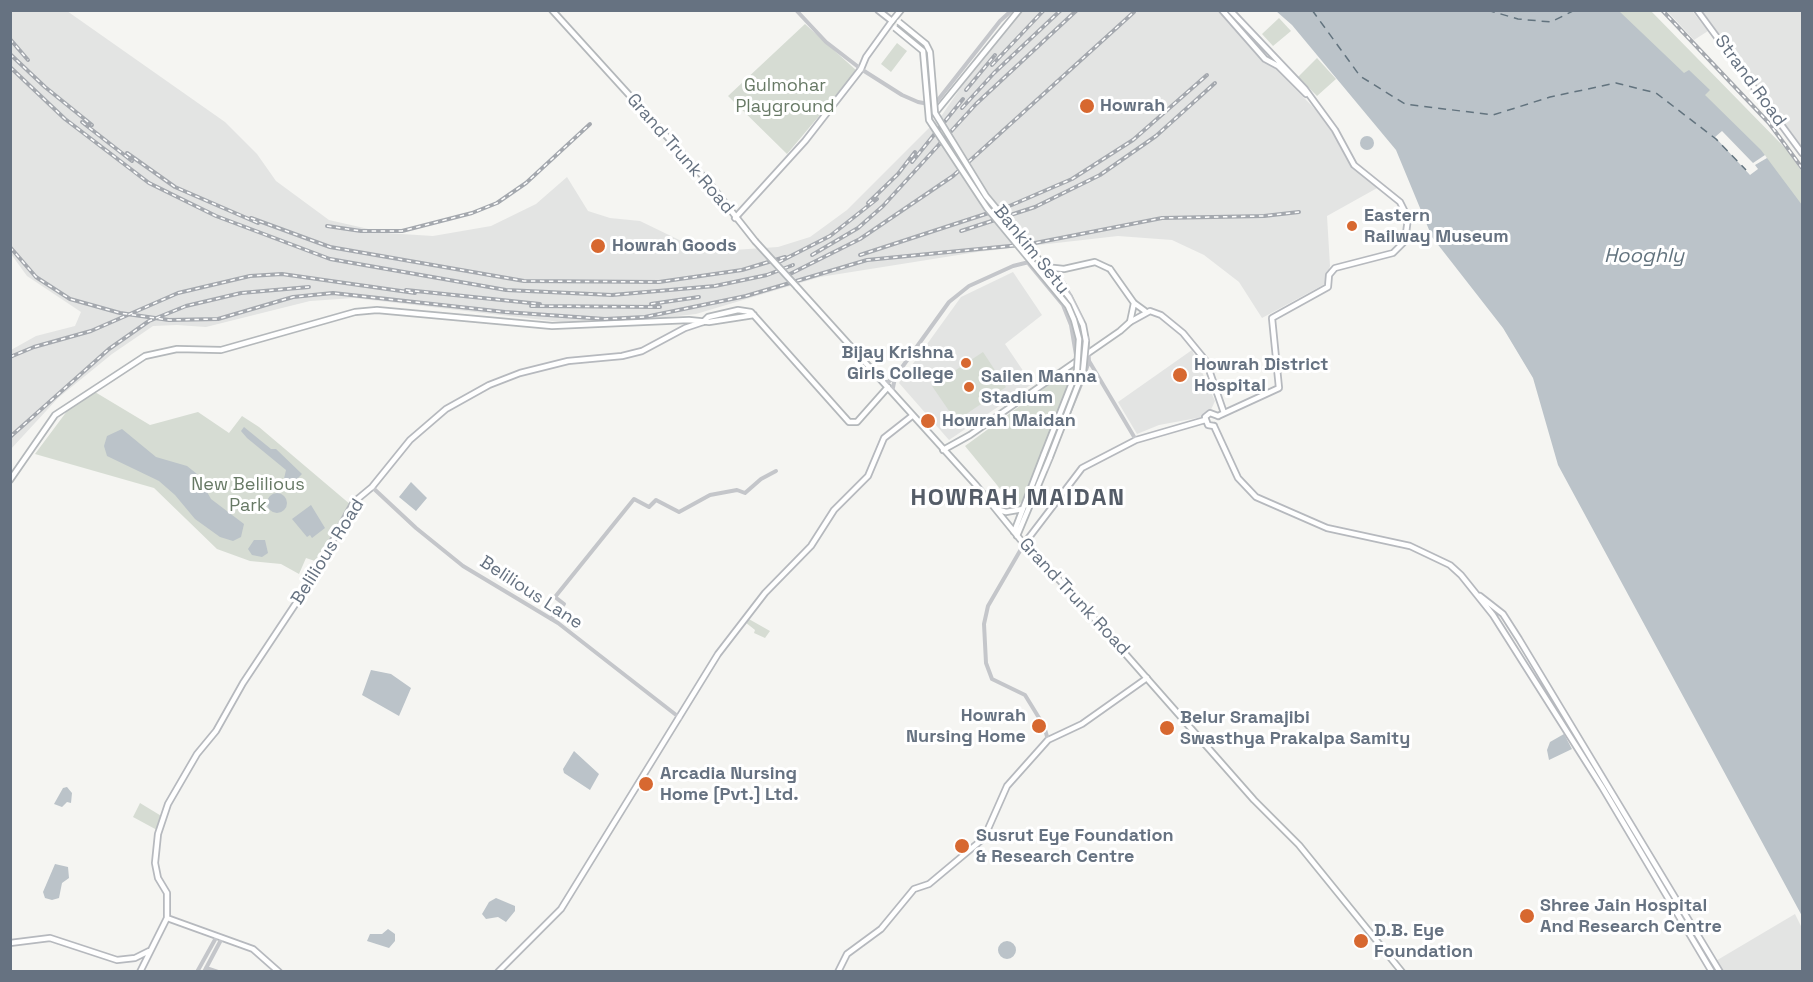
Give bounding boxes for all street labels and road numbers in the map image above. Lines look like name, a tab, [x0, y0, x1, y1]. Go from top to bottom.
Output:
street label: Strand Road	[1710, 31, 1790, 131]
street label: Grand Trunk Road	[622, 89, 738, 219]
street label: Bankim Setu	[989, 201, 1073, 299]
street label: Belilious Road	[287, 495, 369, 609]
street label: Grand Trunk Road	[1014, 534, 1134, 660]
street label: Belilious Lane	[476, 552, 586, 634]

